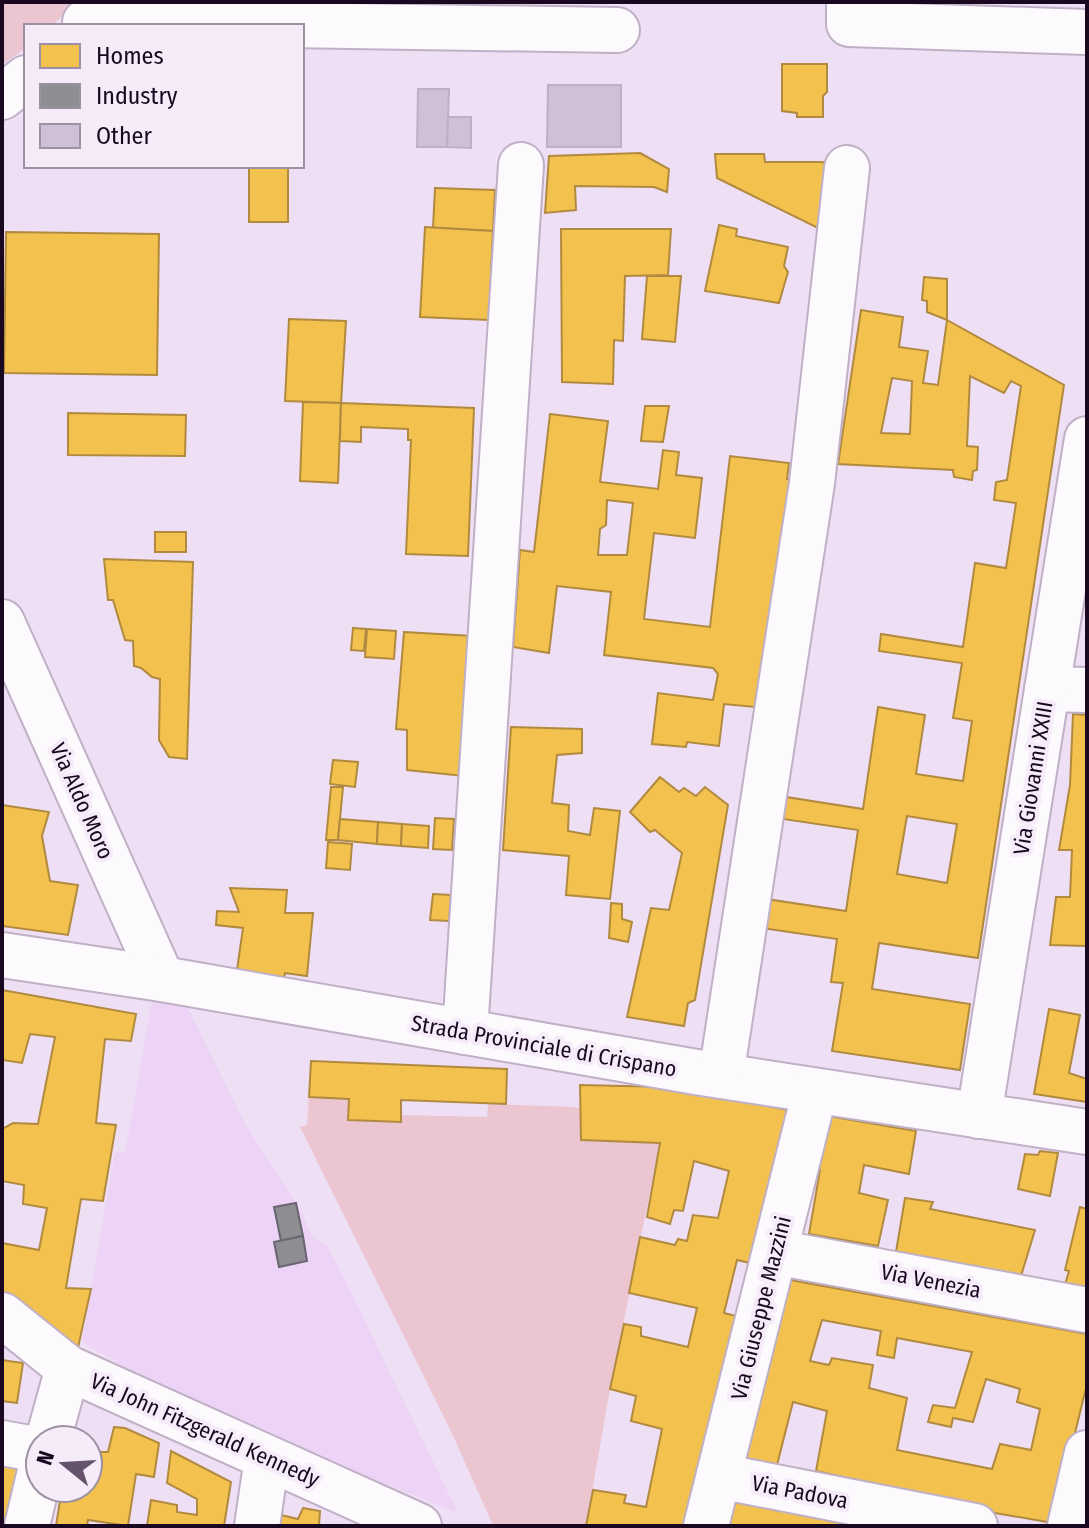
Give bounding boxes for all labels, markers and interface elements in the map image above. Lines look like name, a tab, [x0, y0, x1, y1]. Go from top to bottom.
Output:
legend	[24, 24, 304, 168]
text: Homes	[96, 42, 164, 70]
text: Industry	[96, 82, 178, 110]
text: Other	[96, 122, 152, 150]
street label: Via Giovanni XXIII	[1008, 699, 1058, 857]
street label: Via Aldo Moro	[44, 739, 120, 863]
street label: Strada Provinciale di Crispano	[409, 1009, 679, 1083]
street label: Via Giuseppe Mazzini	[725, 1213, 797, 1403]
street label: Via Venezia	[879, 1258, 983, 1304]
street label: Via John Fitzgerald Kennedy	[86, 1367, 324, 1493]
north arrow	[24, 1424, 104, 1504]
text: N	[31, 1448, 60, 1468]
street label: Via Padova	[750, 1469, 850, 1515]

